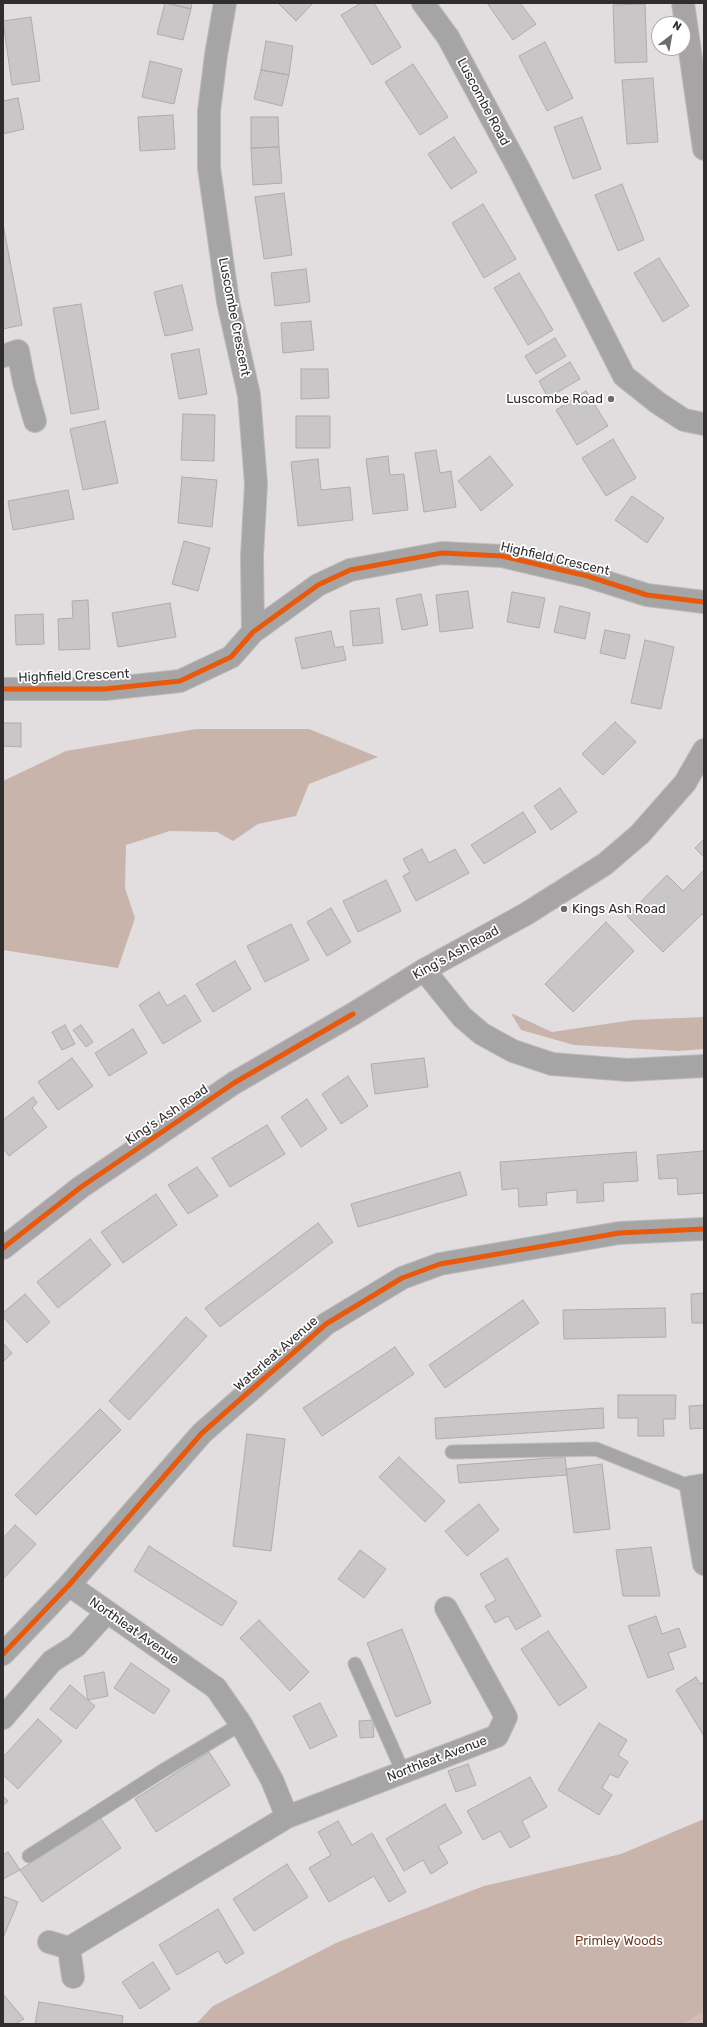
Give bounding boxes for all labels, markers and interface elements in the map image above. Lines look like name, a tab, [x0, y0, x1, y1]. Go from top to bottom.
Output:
north arrow	[651, 16, 691, 56]
text: N	[670, 19, 684, 34]
street label: Luscombe Road	[453, 56, 513, 148]
street label: Luscombe Crescent	[215, 256, 253, 378]
place label: Luscombe Road	[506, 391, 603, 407]
marker: Luscombe Road	[606, 394, 616, 404]
street label: Highfield Crescent	[499, 539, 611, 579]
street label: Highfield Crescent	[18, 666, 130, 686]
place label: Kings Ash Road	[572, 901, 666, 917]
marker: Kings Ash Road	[559, 904, 569, 914]
street label: King's Ash Road	[410, 923, 502, 983]
street label: King's Ash Road	[123, 1082, 211, 1148]
street label: Waterleat Avenue	[231, 1313, 321, 1395]
street label: Northleat Avenue	[86, 1594, 182, 1668]
street label: Northleat Avenue	[385, 1733, 489, 1785]
park label: Primley Woods	[575, 1933, 663, 1949]

